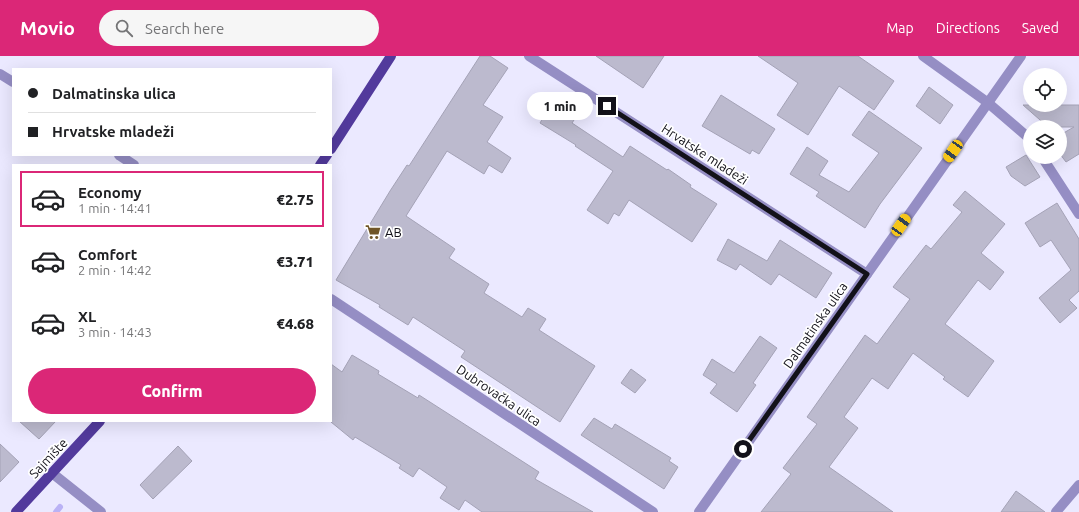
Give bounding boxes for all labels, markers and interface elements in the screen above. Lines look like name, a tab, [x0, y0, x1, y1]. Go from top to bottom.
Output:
search box	[99, 10, 379, 46]
text: Movio	[20, 17, 75, 39]
icon: search	[113, 17, 135, 39]
text: Search here	[145, 20, 224, 37]
text: Map	[886, 20, 914, 36]
text: Directions	[936, 20, 1000, 36]
text: Saved	[1022, 20, 1059, 36]
map controls	[1023, 68, 1067, 164]
button: locate	[1023, 68, 1067, 112]
text: Dalmatinska ulica	[52, 85, 176, 102]
callout: 1 min	[527, 92, 593, 120]
route end	[598, 97, 616, 115]
text: 1 min	[543, 99, 577, 113]
button: layers	[1023, 120, 1067, 164]
street label: Hrvatske mladeži	[659, 121, 751, 187]
text: Hrvatske mladeži	[52, 123, 174, 140]
car	[941, 138, 965, 164]
icon: car	[30, 181, 66, 217]
text: Economy	[78, 184, 142, 201]
text: €2.75	[276, 191, 314, 208]
text: 1 min · 14:41	[78, 201, 152, 215]
car	[889, 212, 913, 238]
supermarket icon: AB	[364, 223, 382, 241]
place label: AB	[385, 225, 402, 239]
icon: car	[30, 243, 66, 279]
text: Comfort	[78, 246, 137, 263]
text: €3.71	[276, 253, 314, 270]
text: 2 min · 14:42	[78, 263, 152, 277]
street label: Dalmatinska ulica	[780, 279, 850, 371]
icon: car	[30, 305, 66, 341]
text: XL	[78, 308, 96, 325]
text: €4.68	[276, 315, 314, 332]
text: 3 min · 14:43	[78, 325, 152, 339]
street label: Dubrovačka ulica	[454, 362, 544, 428]
button: Confirm	[28, 368, 316, 414]
street label: Sajmište	[26, 435, 70, 481]
route start	[734, 440, 752, 458]

